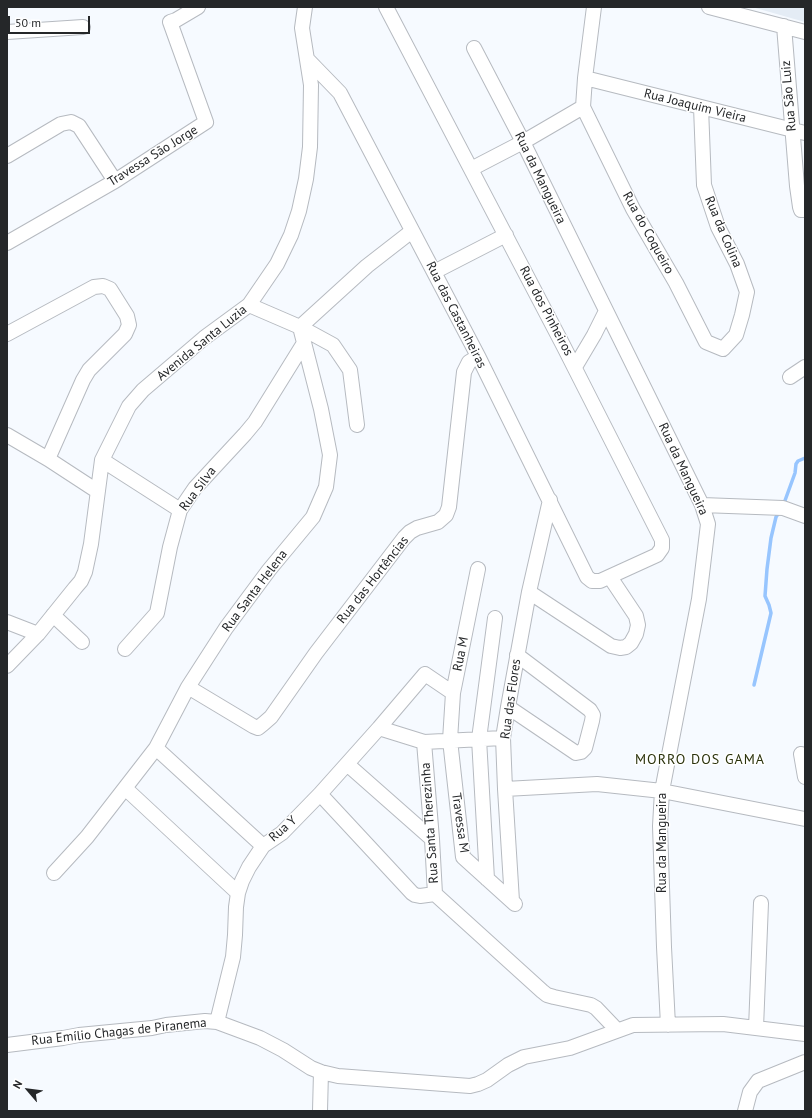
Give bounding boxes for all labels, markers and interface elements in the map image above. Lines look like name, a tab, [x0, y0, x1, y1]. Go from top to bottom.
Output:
scale bar	[10, 8, 92, 34]
text: 50 m	[15, 15, 41, 30]
street label: Rua São Luiz	[778, 60, 800, 132]
street label: Rua Joaquim Vieira	[642, 86, 748, 126]
street label: Travessa São Jorge	[105, 122, 201, 190]
street label: Rua da Mangueira	[511, 130, 569, 226]
street label: Rua do Coqueiro	[619, 189, 677, 277]
street label: Rua da Colina	[701, 194, 745, 270]
street label: Rua das Castanheiras	[422, 259, 490, 371]
street label: Rua dos Pinheiros	[516, 263, 576, 359]
street label: Avenida Santa Luzia	[154, 302, 250, 384]
street label: Rua da Mangueira	[655, 420, 711, 518]
street label: Rua Silva	[176, 464, 220, 514]
street label: Rua das Hortências	[334, 533, 412, 627]
street label: Rua Santa Helena	[219, 547, 291, 635]
street label: Rua M	[450, 635, 472, 673]
street label: Rua das Flores	[498, 658, 524, 740]
district label: MORRO DOS GAMA	[635, 752, 765, 768]
street label: Rua Santa Therezinha	[418, 762, 442, 884]
street label: Travessa M	[448, 792, 472, 854]
street label: Rua da Mangueira	[654, 793, 670, 893]
street label: Rua Y	[266, 813, 300, 845]
street label: Rua Emílio Chagas de Piranema	[31, 1015, 207, 1049]
north arrow	[8, 1070, 48, 1110]
text: N	[10, 1078, 25, 1091]

